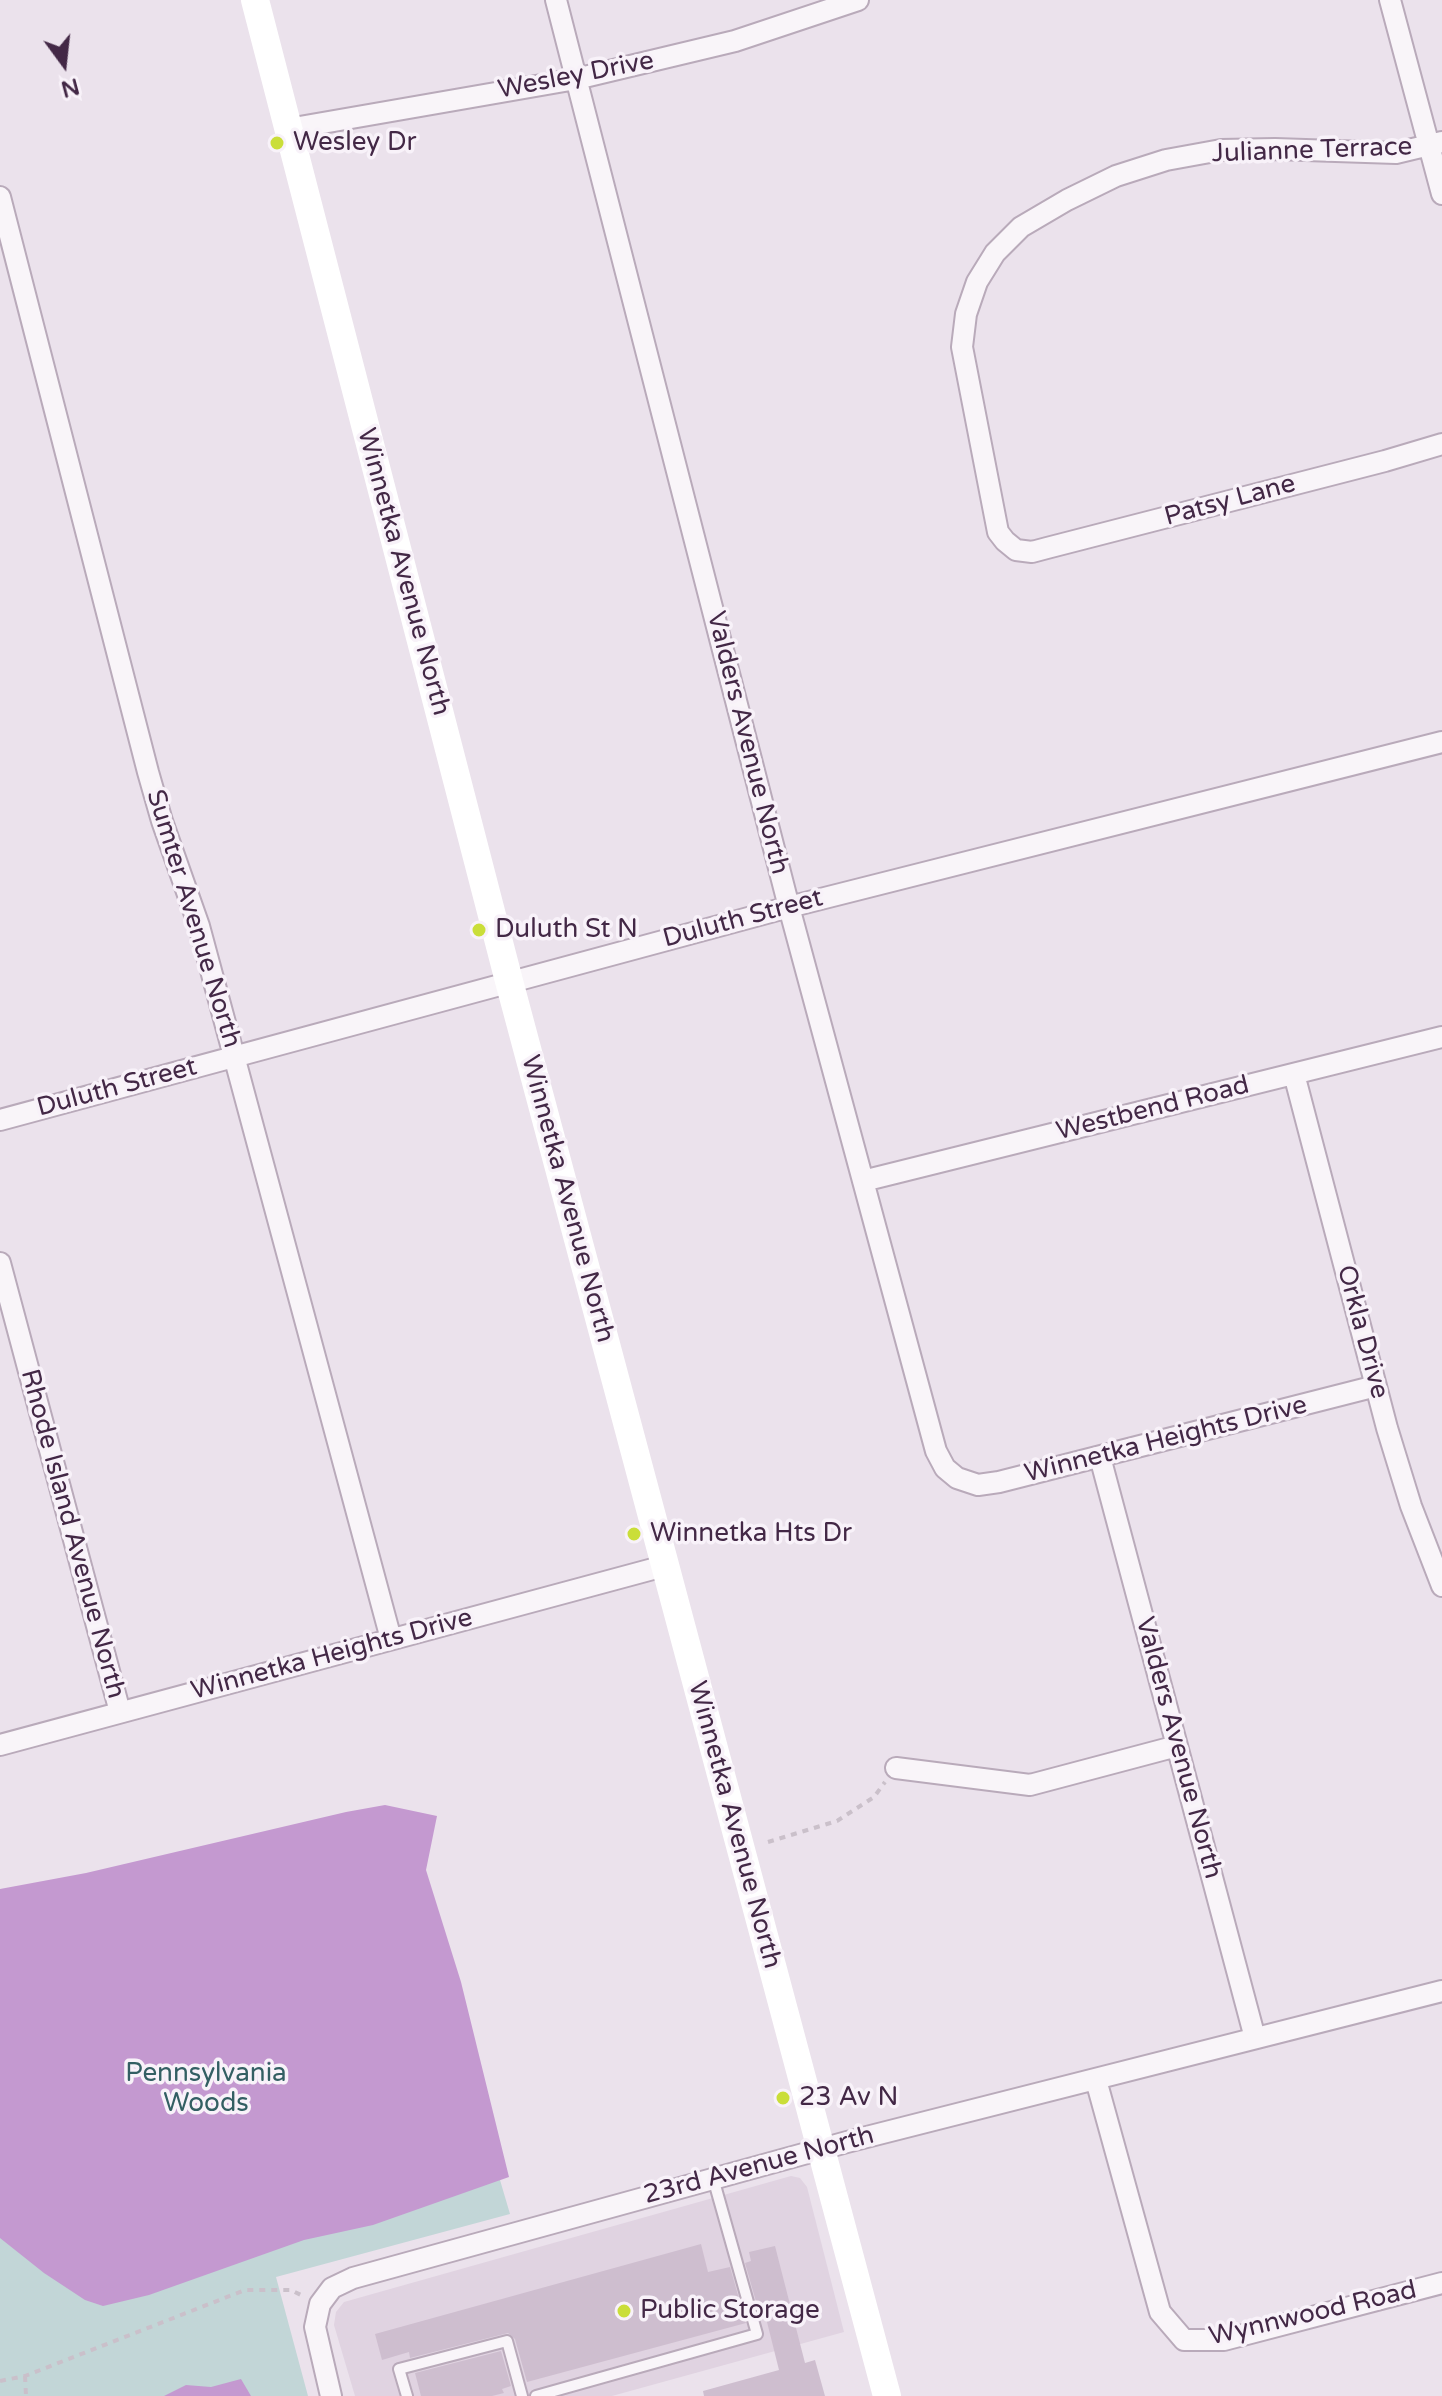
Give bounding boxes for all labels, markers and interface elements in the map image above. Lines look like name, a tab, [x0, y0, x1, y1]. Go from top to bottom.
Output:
north arrow	[24, 24, 104, 104]
street label: Wesley Drive	[495, 46, 657, 106]
text: N	[58, 72, 82, 102]
place label: Wesley Dr	[293, 127, 416, 159]
street label: Julianne Terrace	[1211, 132, 1413, 170]
marker: Wesley Dr	[268, 134, 286, 152]
street label: Winnetka Avenue North	[350, 425, 456, 719]
street label: Patsy Lane	[1161, 469, 1299, 533]
street label: Valders Avenue North	[699, 608, 795, 878]
street label: Sumter Avenue North	[139, 786, 247, 1052]
street label: Duluth Street	[660, 883, 826, 955]
place label: Duluth St N	[495, 914, 638, 946]
marker: Duluth St N	[470, 921, 488, 939]
street label: Duluth Street	[34, 1052, 200, 1124]
street label: Winnetka Avenue North	[514, 1052, 620, 1346]
street label: Westbend Road	[1053, 1070, 1253, 1148]
street label: Orkla Drive	[1329, 1262, 1395, 1402]
street label: Rhode Island Avenue North	[13, 1366, 131, 1702]
street label: Winnetka Heights Drive	[1022, 1390, 1310, 1490]
place label: Winnetka Hts Dr	[650, 1518, 852, 1550]
marker: Winnetka Hts Dr	[625, 1525, 643, 1543]
street label: Winnetka Heights Drive	[188, 1602, 476, 1708]
street label: Valders Avenue North	[1128, 1614, 1228, 1882]
street label: Winnetka Avenue North	[681, 1678, 787, 1972]
park label: Pennsylvania Woods	[125, 2058, 287, 2120]
place label: 23 Av N	[799, 2082, 898, 2114]
marker: 23 Av N	[774, 2089, 792, 2107]
street label: 23rd Avenue North	[640, 2120, 878, 2212]
street label: Wynnwood Road	[1206, 2275, 1420, 2353]
place label: Public Storage	[640, 2295, 820, 2327]
marker: Public Storage	[615, 2302, 633, 2320]

